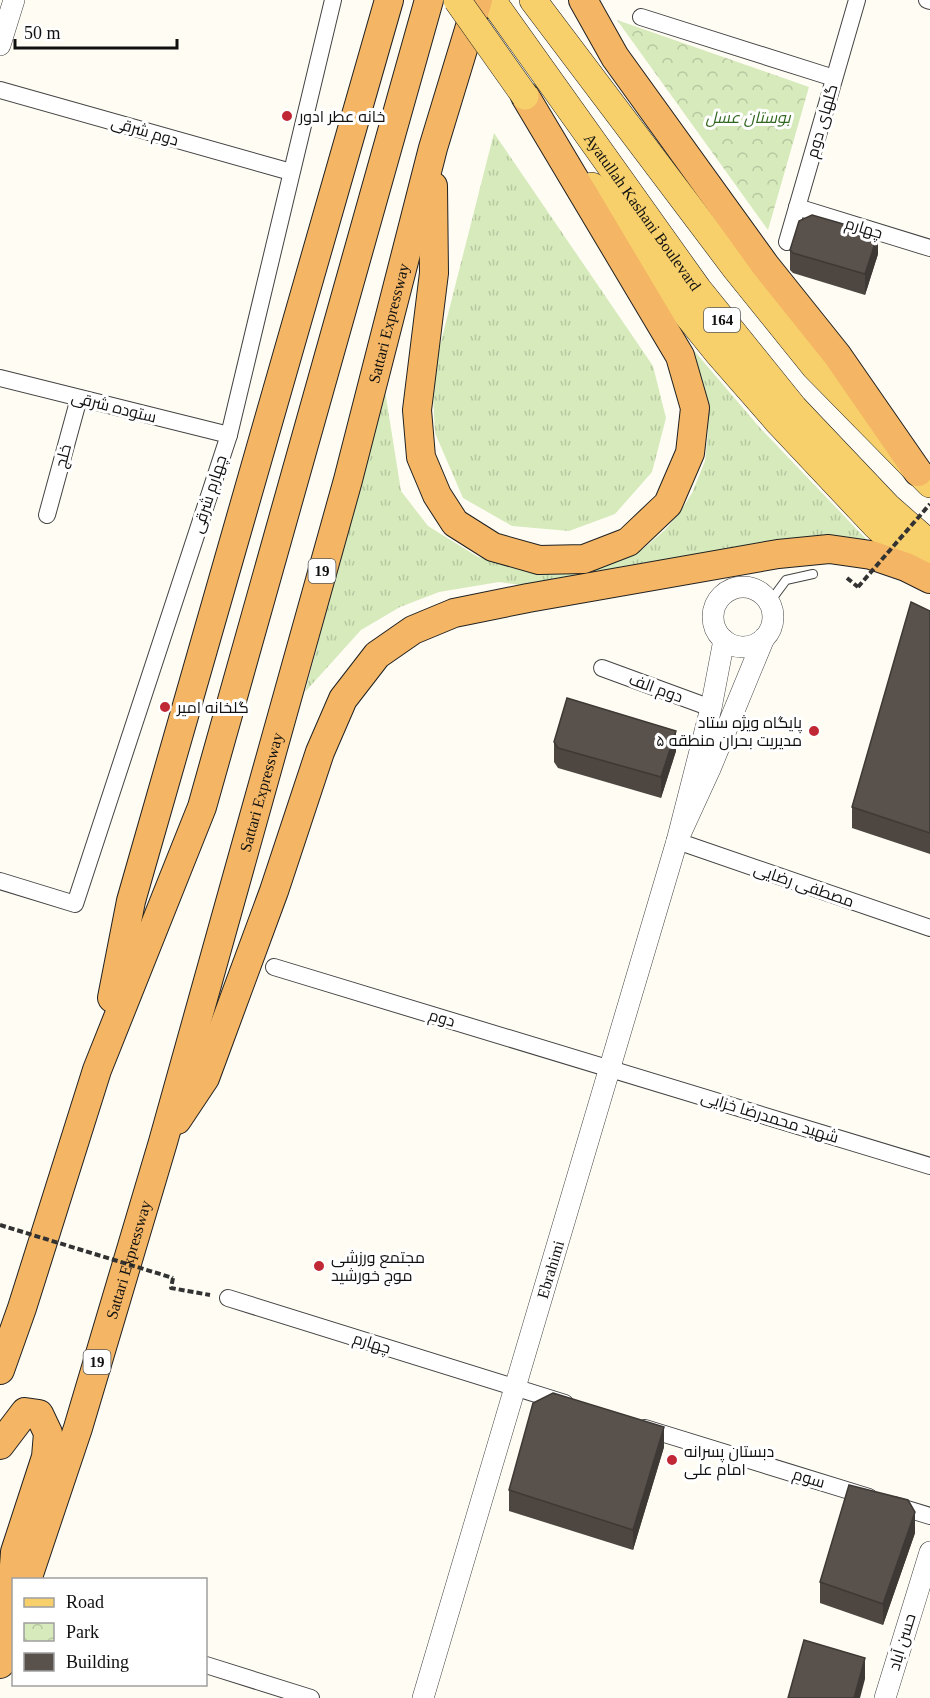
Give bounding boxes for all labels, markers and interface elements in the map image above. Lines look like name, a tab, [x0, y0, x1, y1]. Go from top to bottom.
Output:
scale bar	[15, 12, 177, 50]
text: 50 m	[24, 23, 61, 43]
street label: گلهای دوم	[803, 82, 844, 161]
place label: خانه عطر ادور	[298, 108, 385, 126]
marker: خانه عطر ادور	[280, 109, 294, 123]
park label: بوستان عسل	[705, 109, 791, 127]
street label: دوم شرقی	[109, 113, 180, 152]
street label: Ayatullah Kashani Boulevard	[581, 130, 705, 294]
street label: چهارم	[842, 214, 885, 245]
street label: Sattari Expressway	[365, 261, 413, 385]
road number: 164	[704, 308, 740, 332]
street label: ستوده شرقی	[69, 388, 158, 428]
street label: خلج	[52, 442, 77, 470]
street label: چهارم شرقی	[188, 453, 232, 536]
road number: 19	[308, 559, 336, 583]
street label: دوم الف	[626, 670, 685, 708]
place label: گلخانه امیر	[176, 699, 249, 717]
marker: گلخانه امیر	[158, 700, 172, 714]
place label: پایگاه ویژه ستاد مدیریت بحران منطقه ۵	[656, 714, 803, 751]
marker: پایگاه ویژه ستاد مدیریت بحران منطقه ۵	[807, 724, 821, 738]
street label: Sattari Expressway	[236, 730, 287, 854]
street label: مصطفی رضایی	[751, 860, 856, 912]
street label: دوم	[426, 1006, 457, 1033]
street label: شهید محمدرضا خزایی	[699, 1088, 841, 1148]
street label: Sattari Expressway	[102, 1198, 155, 1321]
street label: Ebrahimi	[533, 1238, 567, 1300]
place label: مجتمع ورزشی موج خورشید	[331, 1249, 425, 1287]
marker: مجتمع ورزشی موج خورشید	[312, 1259, 326, 1273]
street label: چهارم	[350, 1329, 393, 1360]
road number: 19	[84, 1350, 110, 1374]
place label: دبستان پسرانه امام علی	[684, 1443, 774, 1481]
marker: دبستان پسرانه امام علی	[665, 1453, 679, 1467]
street label: سوم	[790, 1465, 827, 1494]
legend	[12, 1578, 207, 1686]
text: Road	[66, 1592, 104, 1612]
street label: حسن آباد	[885, 1612, 921, 1673]
text: Park	[66, 1622, 99, 1642]
text: Building	[66, 1652, 129, 1672]

